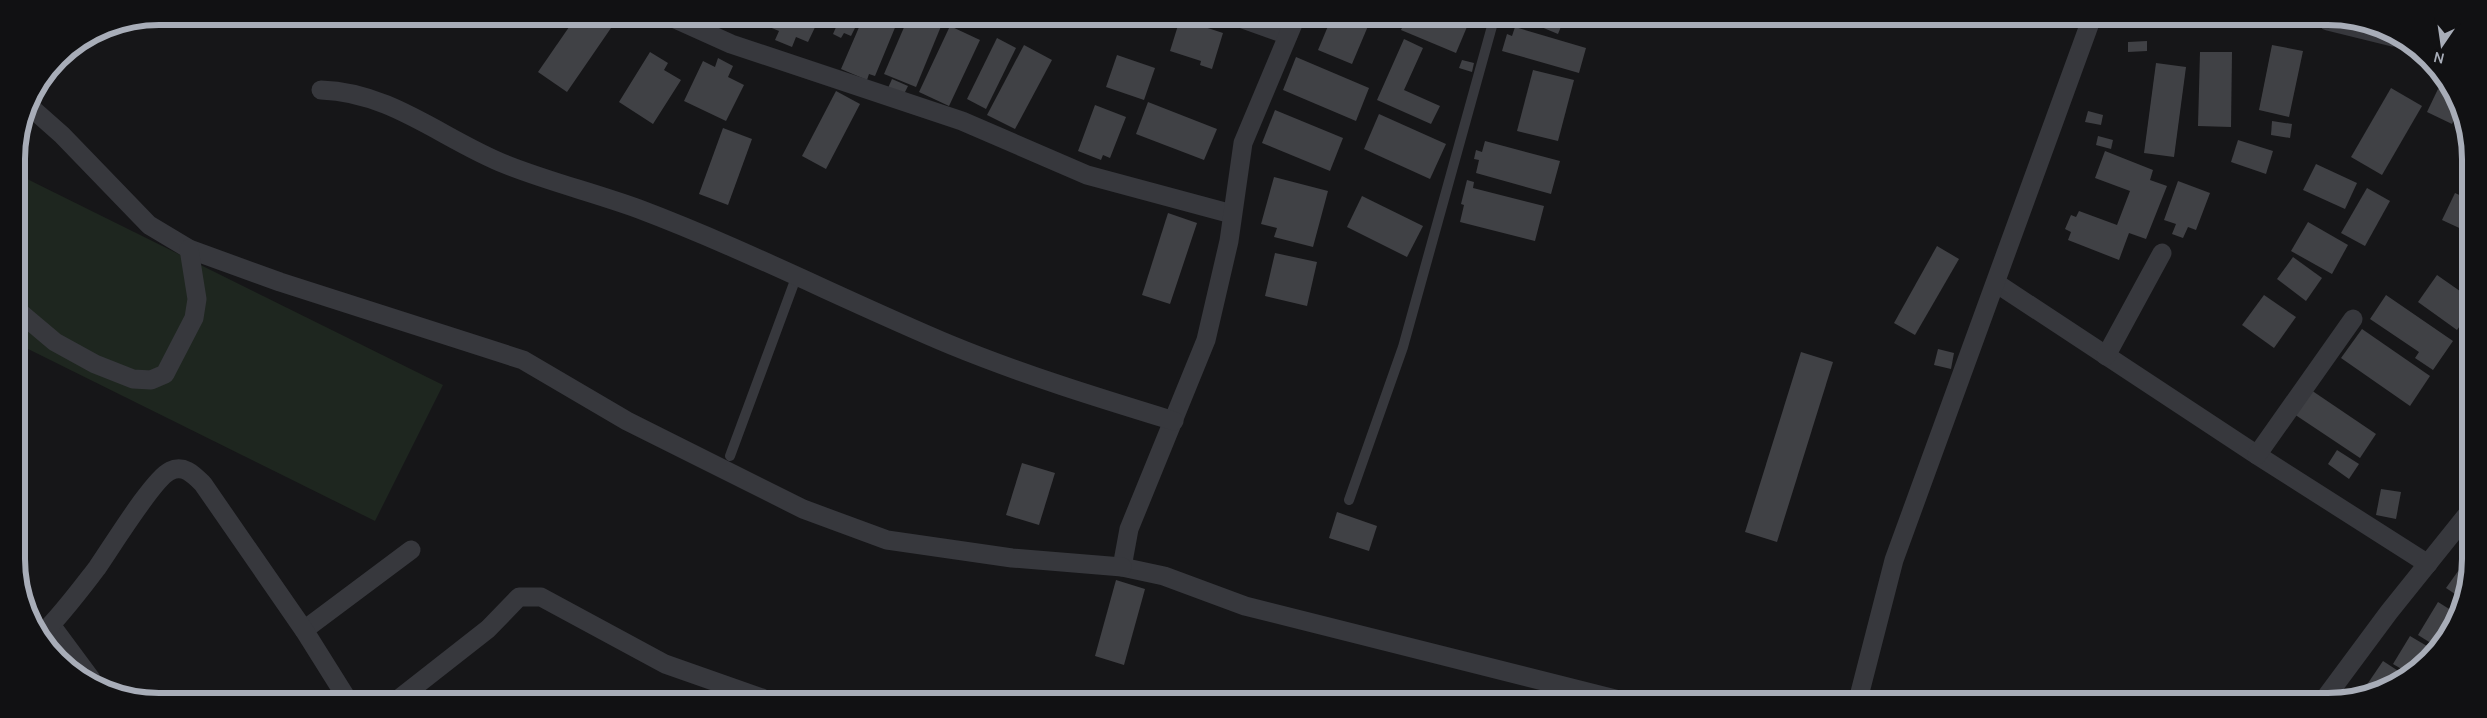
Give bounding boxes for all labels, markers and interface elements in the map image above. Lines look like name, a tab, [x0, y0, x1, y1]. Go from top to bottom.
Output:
north arrow	[2417, 20, 2467, 70]
text: N	[2432, 48, 2446, 69]

